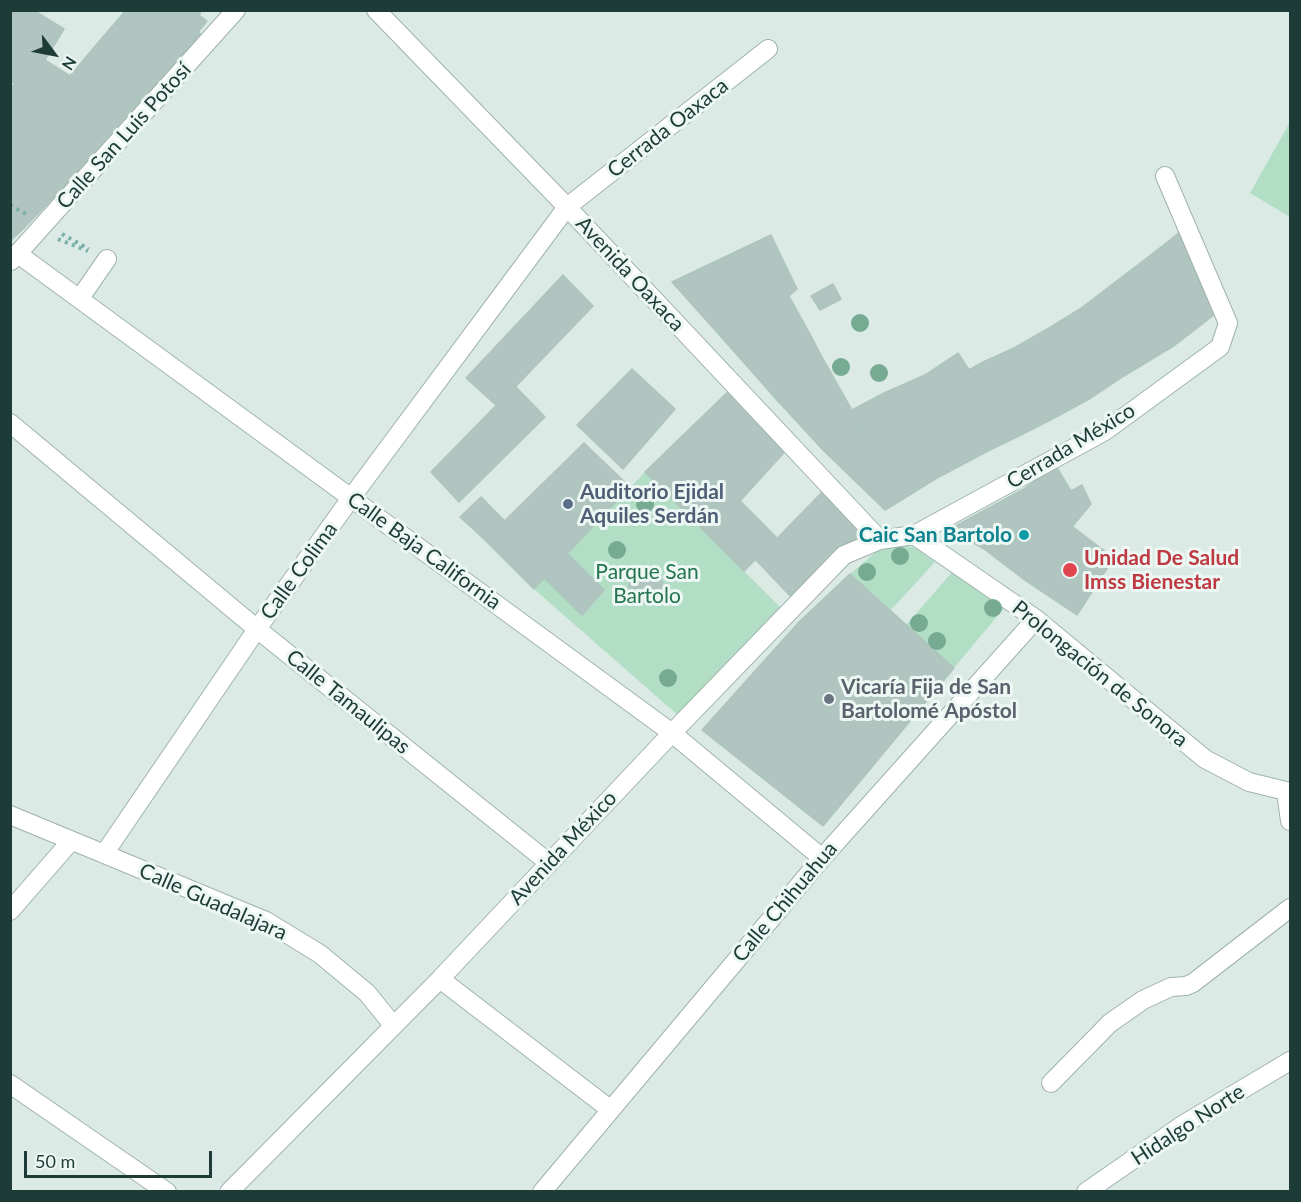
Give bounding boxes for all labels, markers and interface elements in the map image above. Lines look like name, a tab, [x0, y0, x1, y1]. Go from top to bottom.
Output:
north arrow	[24, 24, 84, 84]
text: N	[58, 54, 81, 74]
street label: Calle San Luis Potosí	[52, 58, 196, 214]
street label: Cerrada Oaxaca	[603, 73, 733, 183]
street label: Avenida Oaxaca	[570, 211, 690, 337]
street label: Cerrada México	[1002, 398, 1140, 494]
place label: Auditorio Ejidal Aquiles Serdán	[580, 479, 724, 529]
street label: Calle Baja California	[342, 487, 506, 615]
marker: Auditorio Ejidal Aquiles Serdán	[561, 497, 575, 511]
street label: Calle Colima	[255, 517, 343, 625]
place label: Caic San Bartolo	[859, 522, 1012, 548]
marker: Caic San Bartolo	[1017, 528, 1031, 542]
place label: Unidad De Salud Imss Bienestar	[1084, 545, 1239, 595]
park label: Parque San Bartolo	[595, 559, 699, 609]
marker: Unidad De Salud Imss Bienestar	[1061, 561, 1079, 579]
street label: Prolongación de Sonora	[1007, 595, 1193, 753]
street label: Calle Tamaulipas	[281, 644, 415, 760]
place label: Vicaría Fija de San Bartolomé Apóstol	[841, 674, 1017, 724]
marker: Vicaría Fija de San Bartolomé Apóstol	[822, 692, 836, 706]
street label: Avenida México	[504, 786, 622, 910]
street label: Calle Chihuahua	[727, 837, 843, 967]
street label: Calle Guadalajara	[135, 858, 291, 946]
street label: Hidalgo Norte	[1127, 1079, 1249, 1171]
scale bar	[27, 1139, 214, 1177]
text: 50 m	[35, 1150, 75, 1172]

